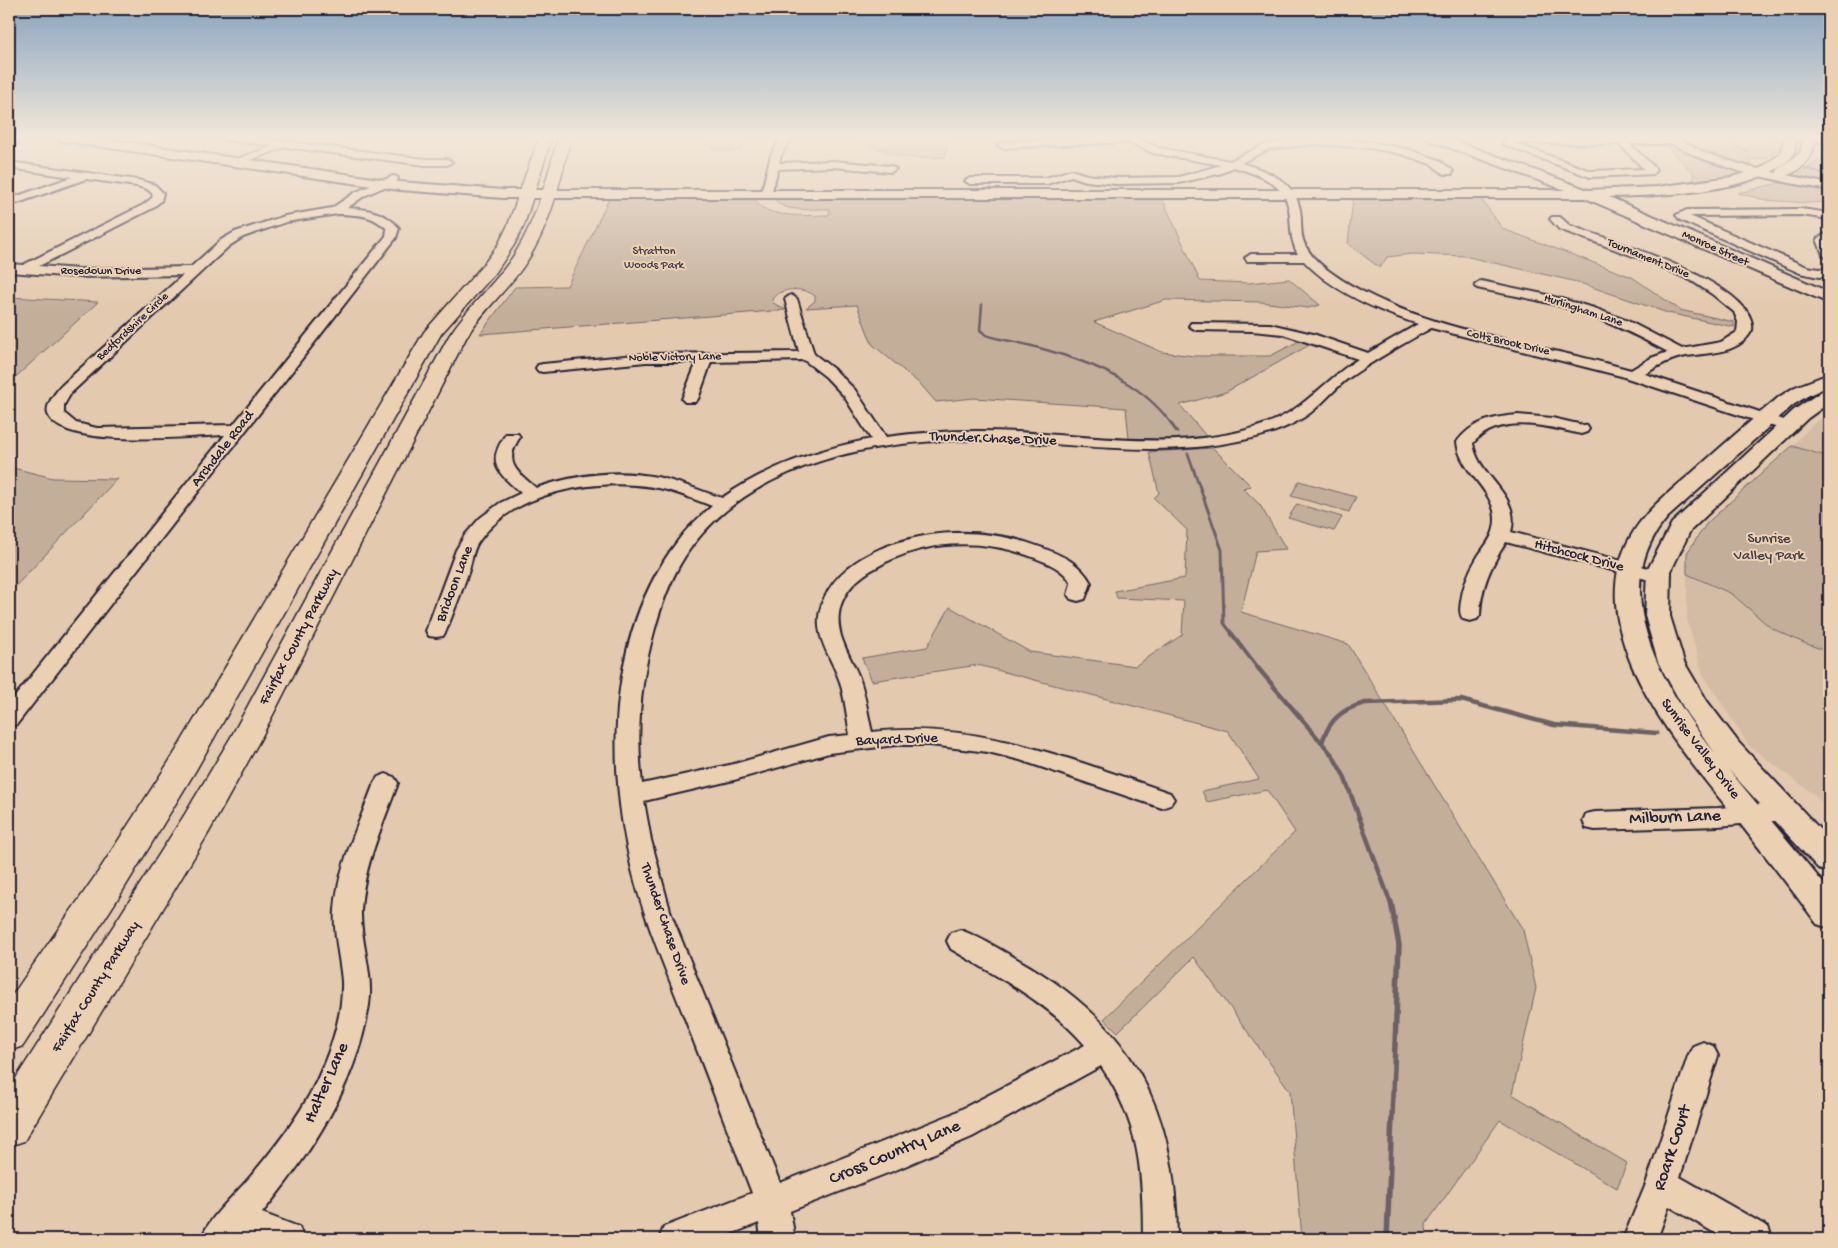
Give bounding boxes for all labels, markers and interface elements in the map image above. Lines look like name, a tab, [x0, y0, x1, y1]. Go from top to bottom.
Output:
street label: Monroe Street	[1679, 228, 1752, 270]
street label: Tournament Drive	[1604, 236, 1692, 282]
park label: Stratton Woods Park	[624, 245, 686, 273]
street label: Rosedown Drive	[61, 265, 142, 279]
street label: Bedfordshire Circle	[93, 289, 173, 365]
street label: Hurlingham Lane	[1542, 292, 1625, 331]
street label: Colts Brook Drive	[1465, 327, 1552, 360]
street label: Noble Victory Lane	[629, 350, 722, 366]
street label: Archdale Road	[188, 406, 259, 491]
street label: Thunder Chase Drive	[928, 428, 1057, 450]
park label: Sunrise Valley Park	[1733, 530, 1806, 565]
street label: Hitchcock Drive	[1532, 535, 1626, 577]
street label: Bridoon Lane	[432, 543, 478, 625]
street label: Fairfax County Parkway	[255, 565, 343, 709]
street label: Sunrise Valley Drive	[1656, 695, 1744, 803]
street label: Bayard Drive	[855, 730, 939, 750]
street label: Milburn Lane	[1629, 806, 1722, 830]
street label: Thunder Chase Drive	[635, 860, 694, 987]
street label: Fairfax County Parkway	[48, 917, 144, 1057]
street label: Halter Lane	[300, 1039, 354, 1127]
street label: Roark Court	[1649, 1101, 1697, 1193]
street label: Cross Country Lane	[826, 1116, 964, 1190]

